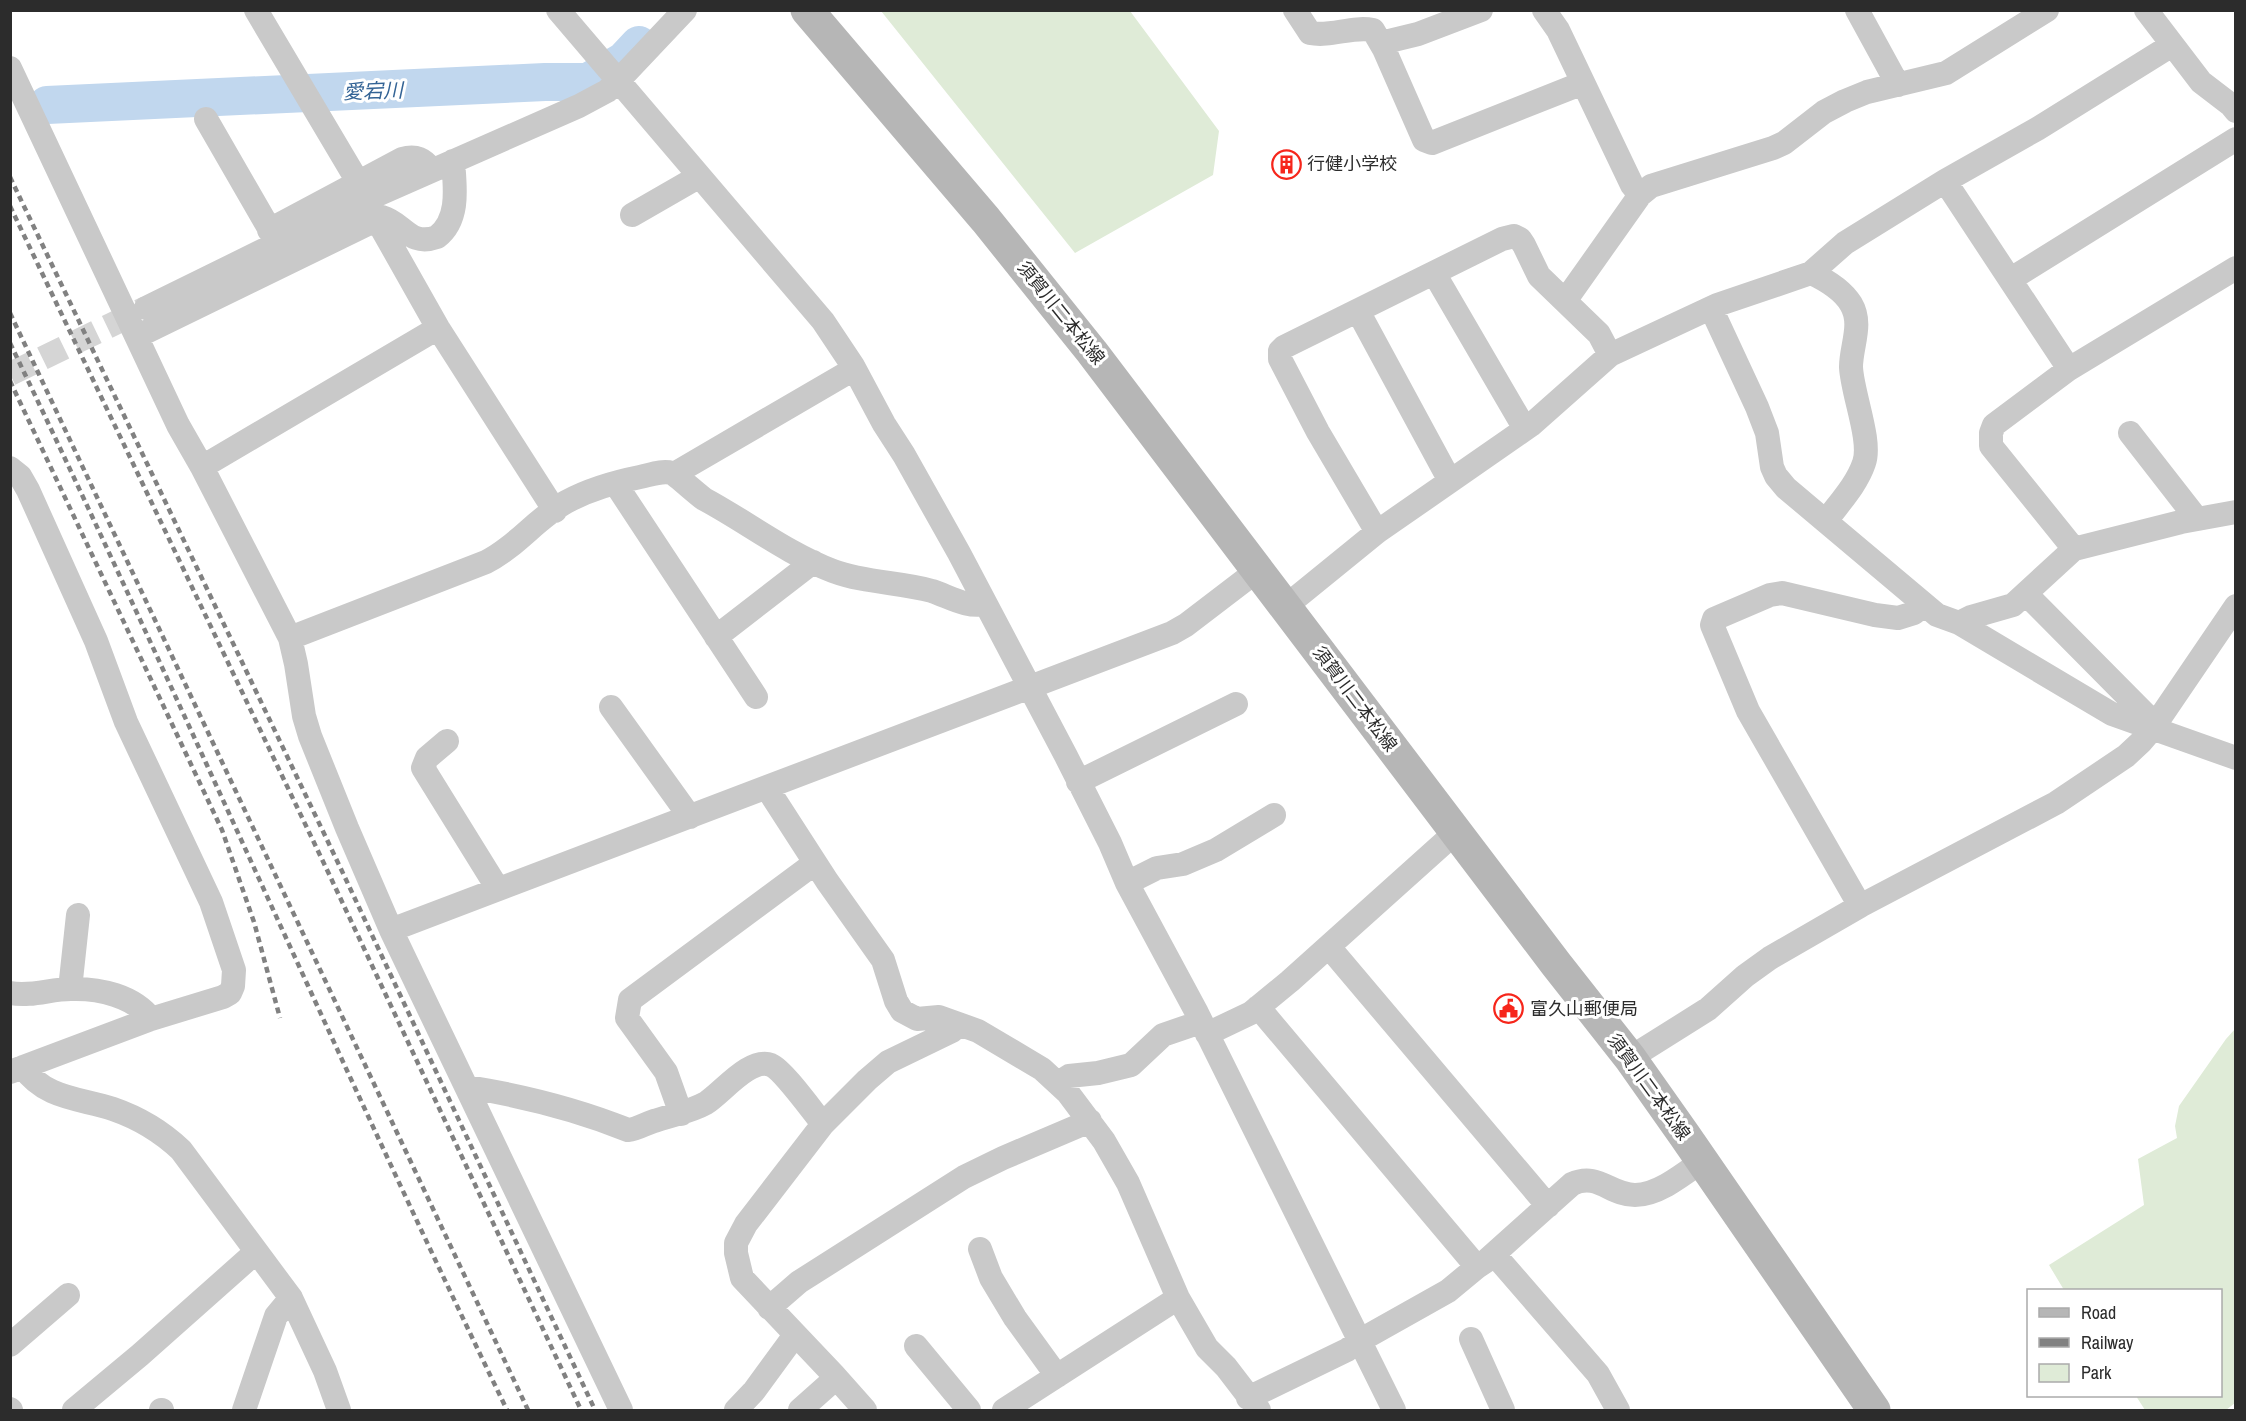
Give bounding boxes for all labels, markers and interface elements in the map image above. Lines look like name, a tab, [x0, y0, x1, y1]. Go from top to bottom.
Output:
water label: 愛宕川	[343, 76, 405, 105]
building icon: 行健小学校	[1270, 148, 1302, 180]
place label: 行健小学校	[1307, 151, 1397, 176]
street label: 須賀川二本松線	[1012, 256, 1111, 370]
street label: 須賀川二本松線	[1308, 641, 1403, 757]
public building icon: 富久山郵便局	[1493, 993, 1525, 1025]
place label: 富久山郵便局	[1530, 996, 1638, 1021]
street label: 須賀川二本松線	[1602, 1028, 1697, 1145]
legend	[2027, 1289, 2222, 1397]
text: Road	[2081, 1300, 2116, 1325]
text: Railway	[2081, 1330, 2134, 1355]
text: Park	[2081, 1360, 2112, 1385]

